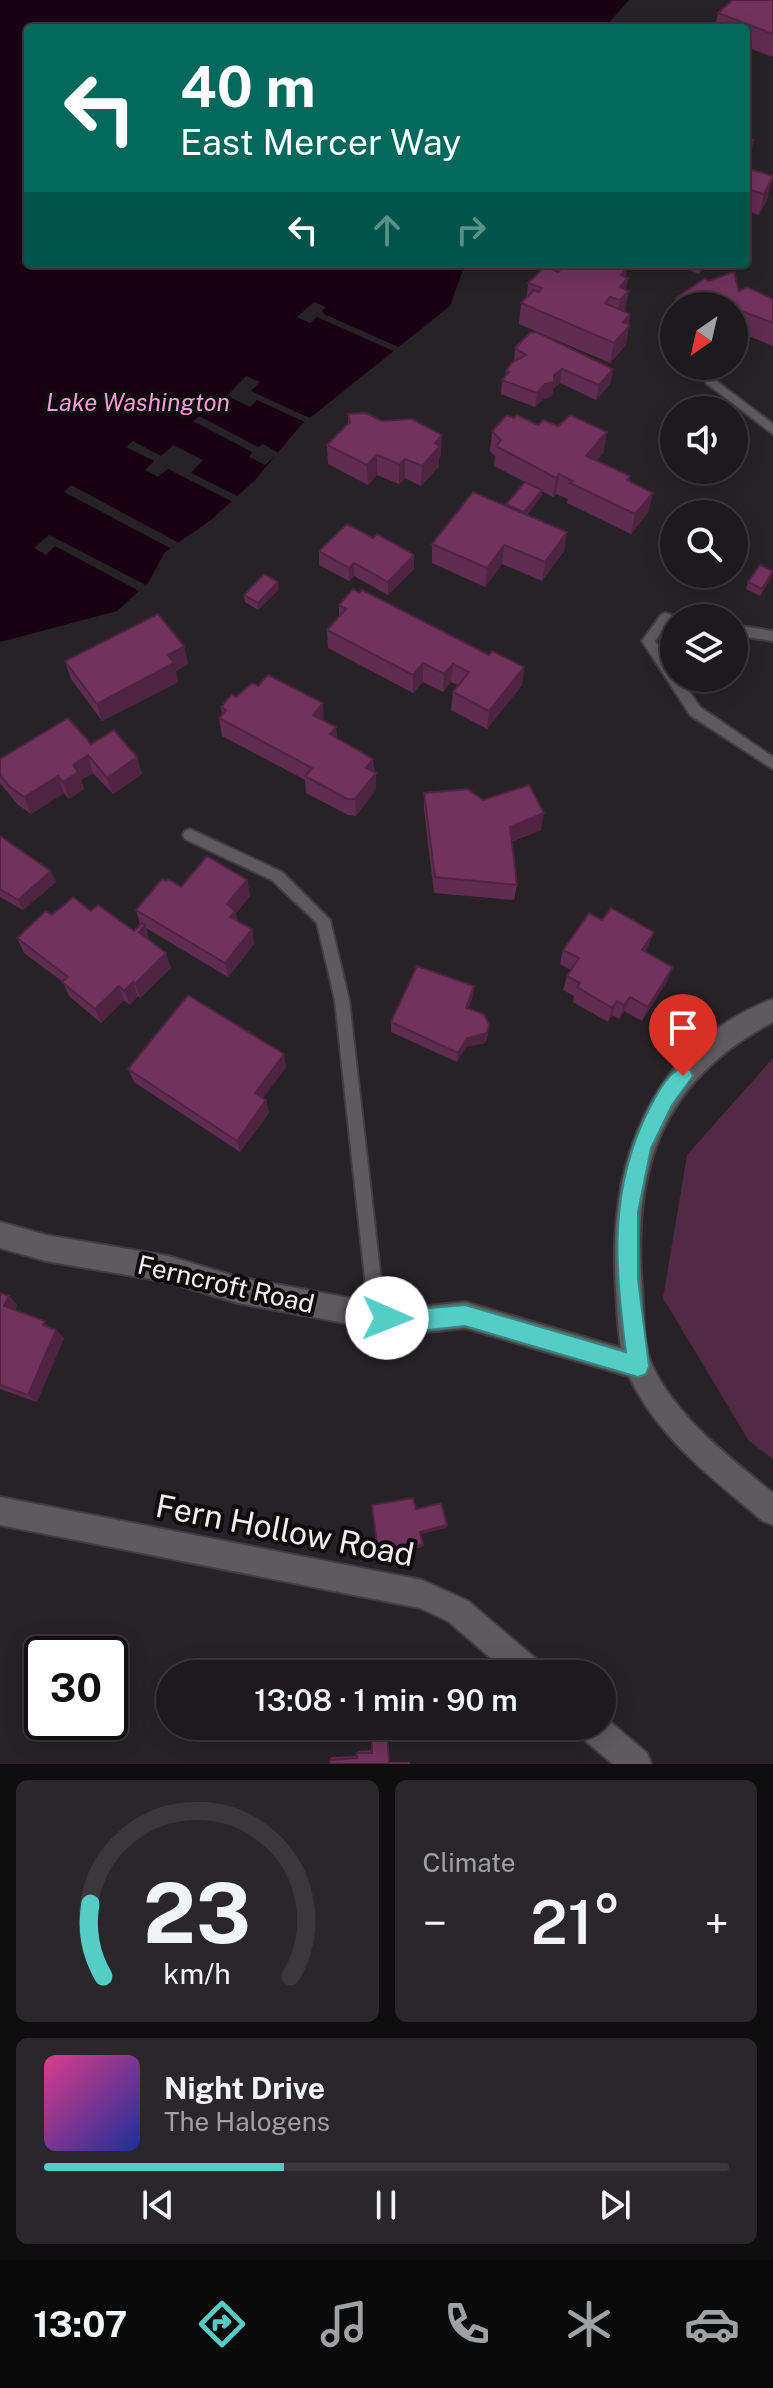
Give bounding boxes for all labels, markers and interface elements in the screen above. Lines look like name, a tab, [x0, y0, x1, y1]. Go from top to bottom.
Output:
text: 40 m	[180, 54, 316, 120]
icon: left	[48, 56, 152, 160]
text: East Mercer Way	[180, 121, 461, 163]
icon: left	[281, 208, 325, 252]
icon: ahead	[365, 208, 409, 252]
icon: right	[449, 208, 493, 252]
north arrow	[660, 292, 748, 380]
map controls	[660, 292, 748, 692]
water label: Lake Washington	[46, 388, 230, 416]
button: sound	[660, 396, 748, 484]
button: search	[660, 500, 748, 588]
button: layers	[660, 604, 748, 692]
pin	[649, 994, 717, 1076]
icon: arrive	[661, 1006, 705, 1050]
street label: Ferncroft Road	[135, 1249, 317, 1319]
position arrow	[345, 1276, 429, 1360]
street label: Fern Hollow Road	[153, 1487, 417, 1573]
speed limit sign: 30	[24, 1636, 128, 1740]
text: 13:08 · 1 min · 90 m	[254, 1682, 518, 1718]
text: Climate	[423, 1847, 516, 1878]
text: 23	[143, 1864, 251, 1962]
text: 21°	[531, 1887, 621, 1958]
text: −	[423, 1897, 447, 1949]
text: +	[705, 1897, 729, 1949]
text: km/h	[164, 1957, 231, 1990]
text: Night Drive	[164, 2070, 325, 2106]
text: The Halogens	[164, 2106, 330, 2137]
icon: previous	[136, 2183, 180, 2227]
icon: pause	[364, 2183, 408, 2227]
icon: next	[593, 2183, 637, 2227]
icon: directions	[194, 2296, 250, 2352]
icon: music	[316, 2296, 372, 2352]
icon: phone	[439, 2296, 495, 2352]
icon: climate	[561, 2296, 617, 2352]
icon: car	[684, 2296, 740, 2352]
text: 13:07	[33, 2303, 127, 2345]

